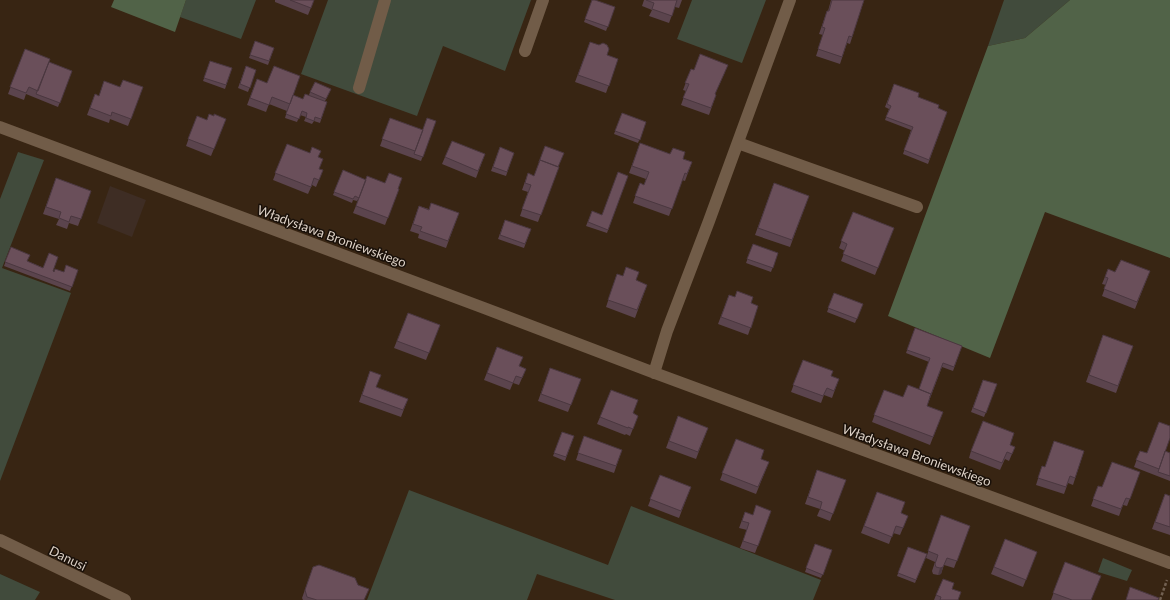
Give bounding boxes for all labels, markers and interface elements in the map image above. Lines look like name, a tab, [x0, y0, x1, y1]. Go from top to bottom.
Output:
street label: Władysława Broniewskiego	[255, 202, 409, 270]
street label: Władysława Broniewskiego	[840, 421, 994, 489]
street label: Danusi	[47, 542, 89, 574]

